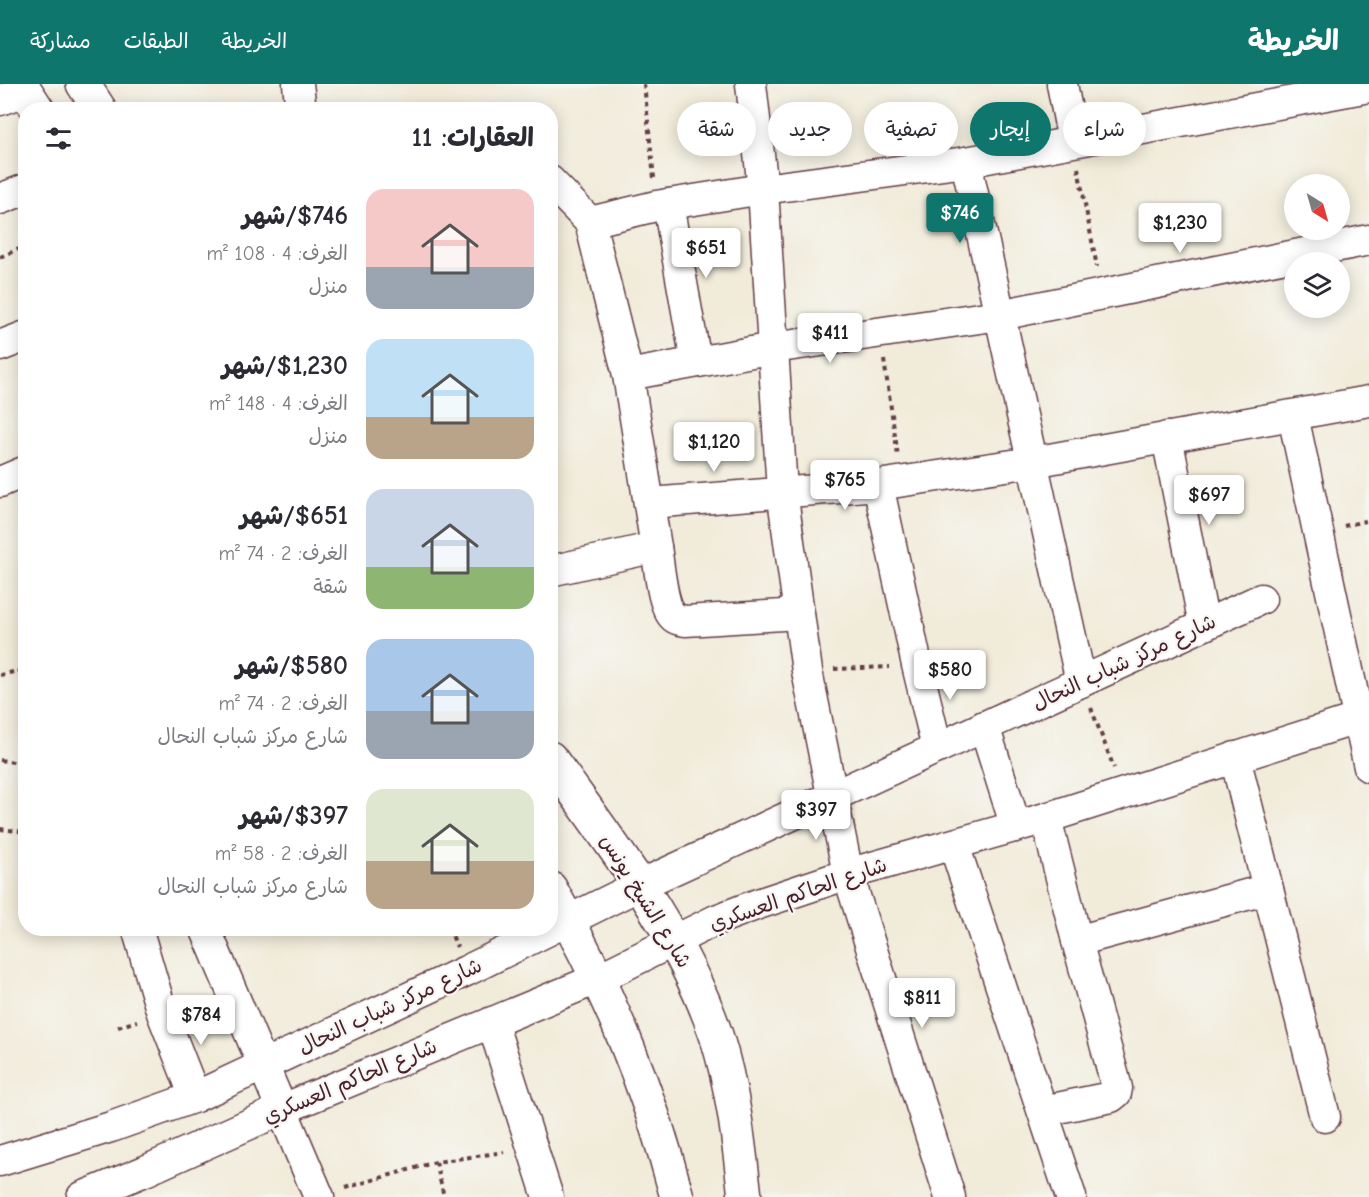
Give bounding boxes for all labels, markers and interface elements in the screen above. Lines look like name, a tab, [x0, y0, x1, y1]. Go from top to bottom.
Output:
text: الخريطة	[1248, 25, 1339, 57]
text: مشاركة	[30, 29, 91, 53]
text: الطبقات	[124, 29, 189, 53]
text: الخريطة	[222, 29, 287, 53]
chip: شقة	[677, 102, 756, 156]
chip: جديد	[768, 102, 852, 156]
chip: تصفية	[864, 102, 958, 156]
chip: إيجار	[970, 102, 1051, 156]
chip: شراء	[1063, 102, 1146, 156]
icon: filters	[42, 122, 75, 155]
text: العقارات: 11	[412, 123, 534, 153]
north arrow	[1284, 174, 1350, 240]
map controls	[1284, 174, 1350, 318]
pin: $746	[924, 193, 996, 244]
text: $746/شهر	[242, 201, 348, 231]
text: $746	[940, 201, 980, 224]
pin: $1,230	[1131, 203, 1229, 254]
text: $1,230	[1153, 211, 1207, 234]
icon: home	[414, 213, 486, 285]
pin: $651	[670, 228, 742, 279]
text: $651	[686, 236, 726, 259]
text: الغرف: 4 · 108 m²	[206, 242, 348, 265]
button: layers	[1284, 252, 1350, 318]
text: منزل	[309, 275, 348, 298]
pin: $411	[794, 313, 866, 364]
text: $411	[811, 321, 849, 344]
text: $1,230/شهر	[222, 351, 348, 381]
icon: home	[414, 363, 486, 435]
text: الغرف: 4 · 148 m²	[209, 392, 348, 415]
pin: $1,120	[665, 422, 763, 473]
text: منزل	[309, 425, 348, 448]
text: $1,120	[688, 430, 740, 453]
pin: $765	[809, 460, 881, 511]
text: $765	[824, 468, 866, 491]
pin: $697	[1173, 475, 1245, 526]
text: $697	[1188, 483, 1230, 506]
text: $651/شهر	[240, 501, 348, 531]
icon: home	[414, 513, 486, 585]
text: الغرف: 2 · 74 m²	[218, 542, 348, 565]
text: شقة	[313, 575, 348, 598]
street label: شارع مركز شباب النحال	[1028, 609, 1221, 718]
pin: $580	[914, 650, 986, 701]
text: $580/شهر	[236, 651, 348, 681]
text: $580	[928, 658, 972, 681]
icon: home	[414, 663, 486, 735]
text: الغرف: 2 · 74 m²	[218, 692, 348, 715]
text: شارع مركز شباب النحال	[158, 725, 348, 748]
pin: $397	[780, 790, 852, 841]
text: $397	[795, 798, 837, 821]
text: $397/شهر	[240, 801, 348, 831]
icon: home	[414, 813, 486, 885]
street label: شارع الشيخ يونس	[593, 830, 697, 974]
text: الغرف: 2 · 58 m²	[215, 842, 348, 865]
street label: شارع الحاكم العسكري	[706, 852, 891, 939]
text: شارع مركز شباب النحال	[158, 875, 348, 898]
street label: شارع مركز شباب النحال	[294, 953, 487, 1062]
pin: $811	[886, 978, 958, 1029]
text: $811	[903, 986, 941, 1009]
pin: $784	[165, 995, 237, 1046]
text: $784	[181, 1003, 221, 1026]
street label: شارع الحاكم العسكري	[260, 1034, 442, 1132]

